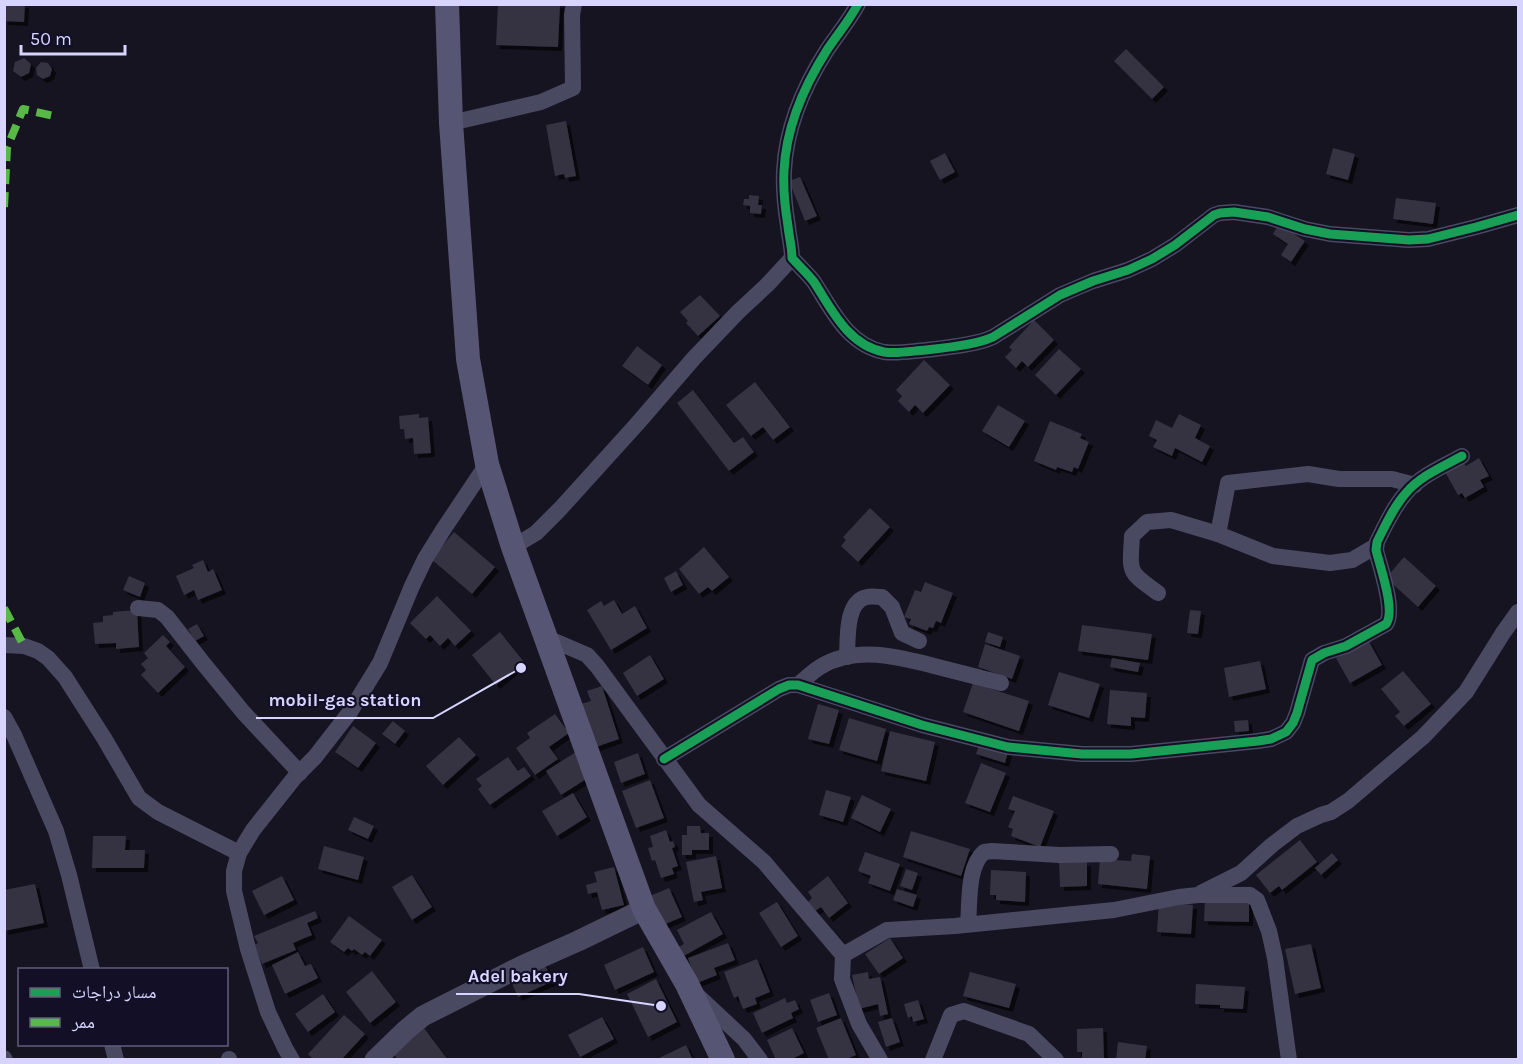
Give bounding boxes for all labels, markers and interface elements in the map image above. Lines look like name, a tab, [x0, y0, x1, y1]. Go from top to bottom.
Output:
scale bar	[21, 18, 124, 56]
text: 50 m	[30, 28, 72, 50]
callout: mobil-gas station	[256, 682, 433, 718]
text: mobil-gas station	[268, 689, 422, 711]
callout: Adel bakery	[456, 958, 579, 994]
text: Adel bakery	[468, 965, 568, 987]
legend	[18, 968, 228, 1046]
text: مسار دراجات	[72, 981, 157, 1003]
text: ممر	[71, 1011, 95, 1033]

